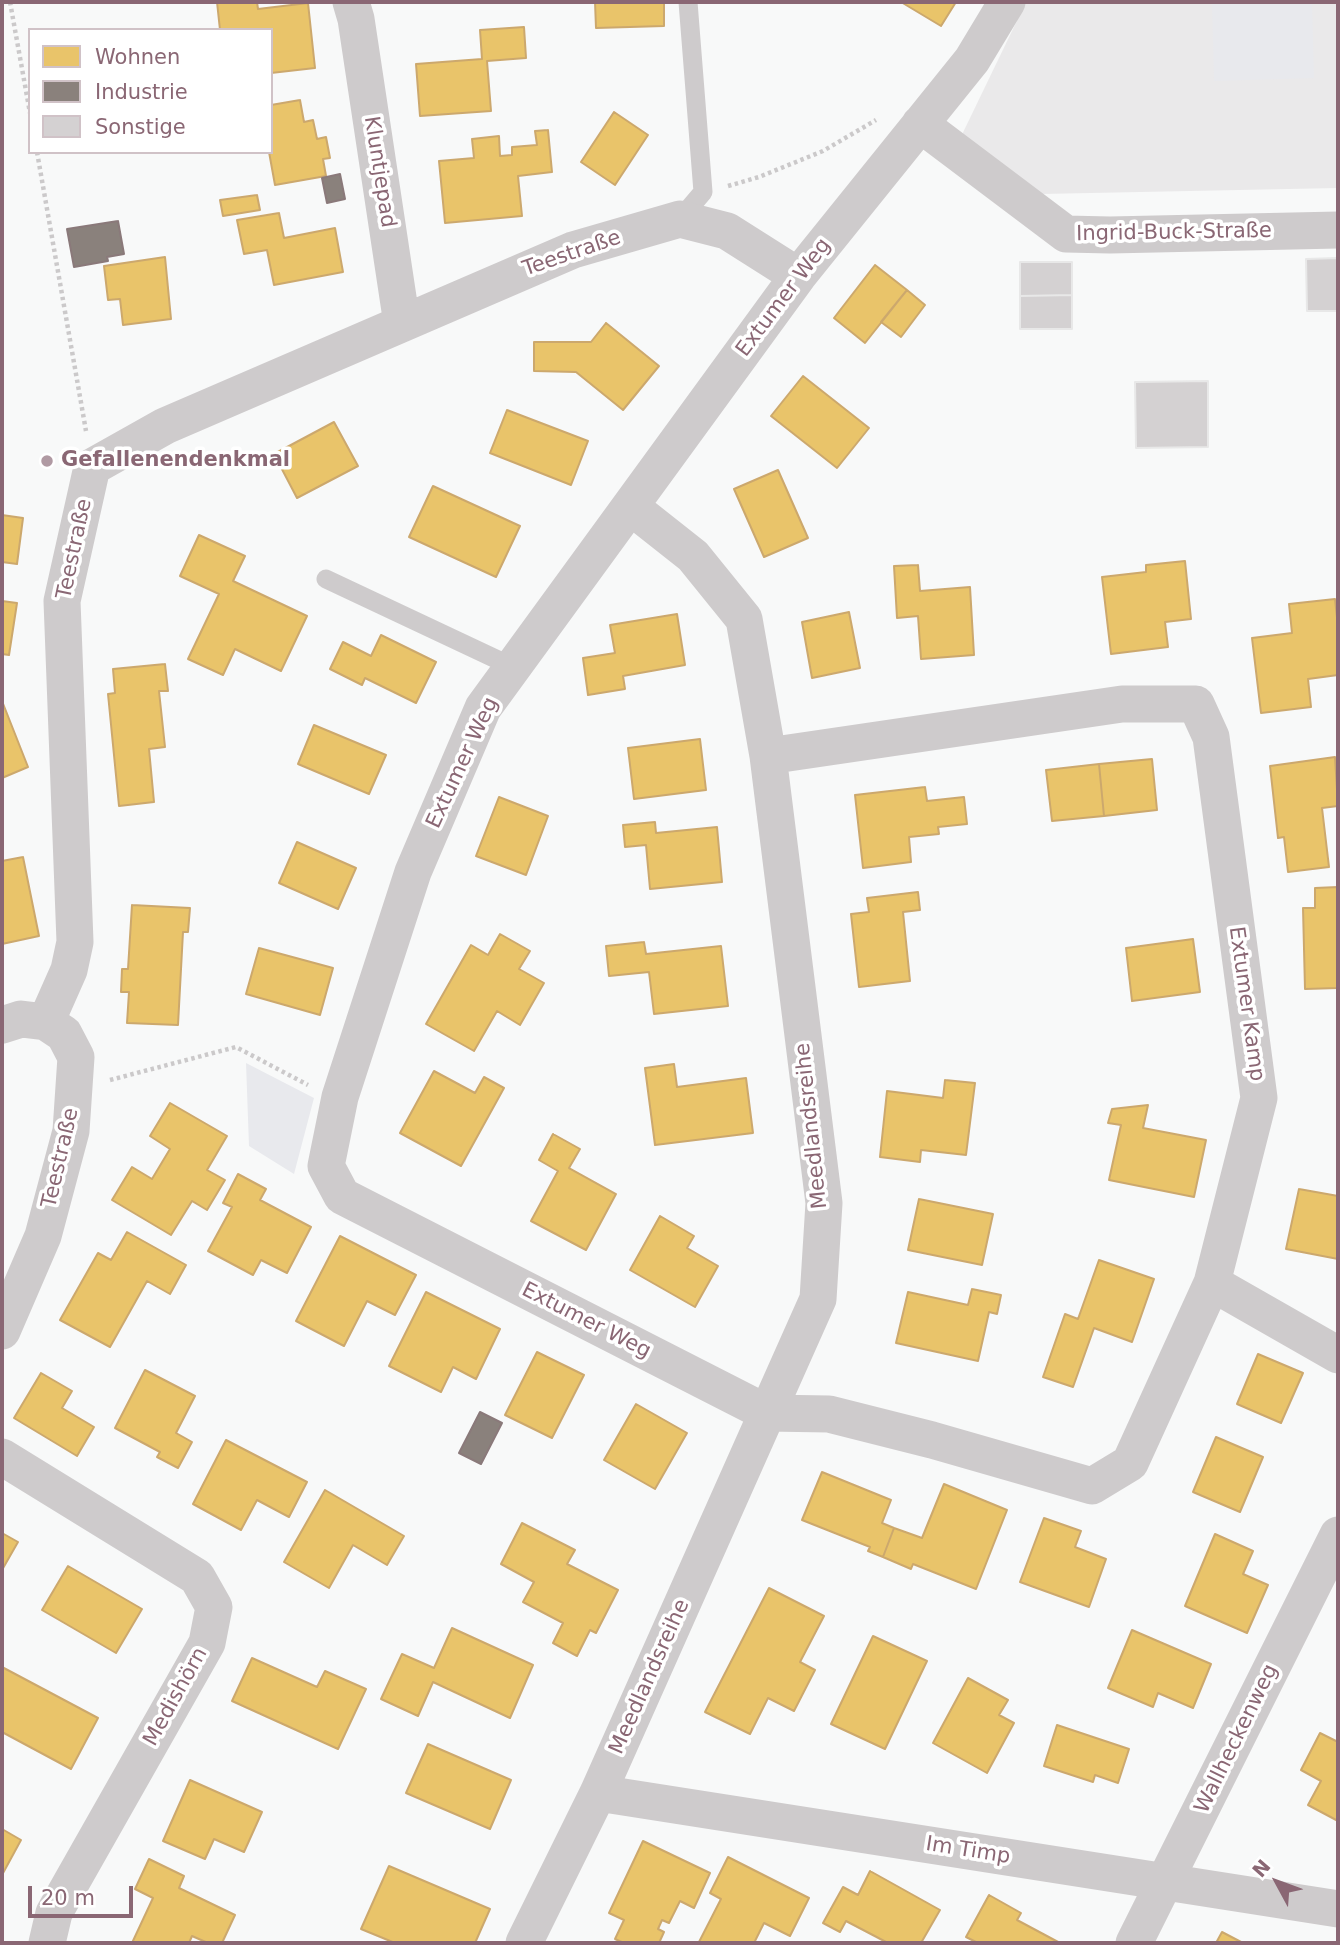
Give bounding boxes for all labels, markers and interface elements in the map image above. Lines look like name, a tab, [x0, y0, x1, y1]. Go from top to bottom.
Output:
legend	[28, 28, 273, 154]
text: Wohnen	[95, 45, 180, 69]
text: Industrie	[95, 80, 188, 104]
street label: Kluntjepad	[358, 114, 400, 230]
text: Sonstige	[95, 115, 186, 139]
street label: Ingrid-Buck-Straße	[1076, 219, 1272, 247]
street label: Teestraße	[520, 225, 624, 283]
street label: Extumer Weg	[731, 234, 837, 362]
place label: Gefallenendenkmal	[61, 448, 290, 474]
marker: Gefallenendenkmal	[39, 453, 55, 469]
street label: Teestraße	[52, 497, 98, 601]
street label: Extumer Weg	[422, 693, 504, 833]
street label: Extumer Kamp	[1223, 925, 1269, 1083]
street label: Meedlandsreihe	[791, 1042, 833, 1210]
street label: Teestraße	[37, 1106, 85, 1210]
street label: Extumer Weg	[517, 1278, 655, 1364]
street label: Meedlandsreihe	[605, 1596, 695, 1758]
street label: Medishörn	[139, 1643, 213, 1751]
street label: Wallheckenweg	[1190, 1660, 1284, 1818]
street label: Im Timp	[924, 1832, 1012, 1870]
north arrow	[1242, 1847, 1312, 1917]
text: N	[1248, 1855, 1275, 1881]
scale bar	[32, 1871, 136, 1915]
text: 20 m	[41, 1886, 95, 1910]

